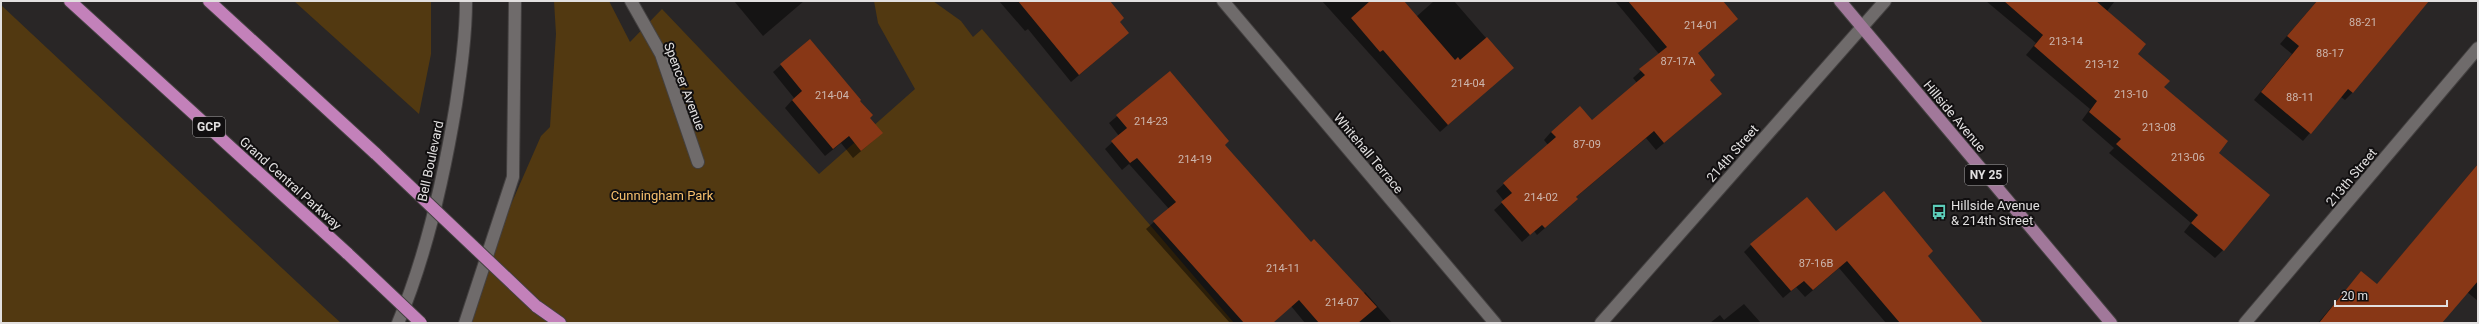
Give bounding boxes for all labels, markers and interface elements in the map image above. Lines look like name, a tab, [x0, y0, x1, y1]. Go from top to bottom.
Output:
house number: 88-21	[2349, 16, 2377, 29]
house number: 214-01	[1684, 19, 1718, 32]
house number: 213-14	[2049, 35, 2083, 48]
street label: Spencer Avenue	[661, 40, 708, 132]
house number: 88-17	[2316, 47, 2344, 60]
house number: 87-17A	[1661, 55, 1696, 68]
house number: 213-12	[2085, 58, 2119, 71]
house number: 214-04	[1451, 77, 1485, 90]
street label: Hillside Avenue	[1920, 78, 1989, 155]
house number: 213-10	[2114, 88, 2148, 101]
house number: 214-04	[815, 89, 849, 102]
house number: 88-11	[2286, 91, 2314, 104]
street label: Whitehall Terrace	[1331, 110, 1407, 196]
house number: 214-23	[1134, 115, 1168, 128]
road number: GCP	[193, 117, 225, 137]
street label: Bell Boulevard	[415, 119, 446, 203]
house number: 213-08	[2142, 121, 2176, 134]
street label: 214th Street	[1703, 122, 1761, 185]
street label: Grand Central Parkway	[237, 134, 344, 233]
house number: 87-09	[1573, 138, 1601, 151]
street label: 213th Street	[2323, 145, 2380, 209]
house number: 213-06	[2171, 151, 2205, 164]
house number: 214-19	[1178, 153, 1212, 166]
road number: NY 25	[1965, 165, 2007, 185]
park label: Cunningham Park	[611, 188, 714, 203]
house number: 214-02	[1524, 191, 1558, 204]
place label: Hillside Avenue & 214th Street	[1951, 198, 2040, 228]
bus stop icon: Hillside Avenue & 214th Street	[1930, 203, 1948, 221]
house number: 87-16B	[1799, 257, 1833, 270]
house number: 214-11	[1266, 262, 1300, 275]
scale bar	[2335, 282, 2447, 308]
text: 20 m	[2341, 289, 2368, 303]
house number: 214-07	[1325, 296, 1359, 309]

